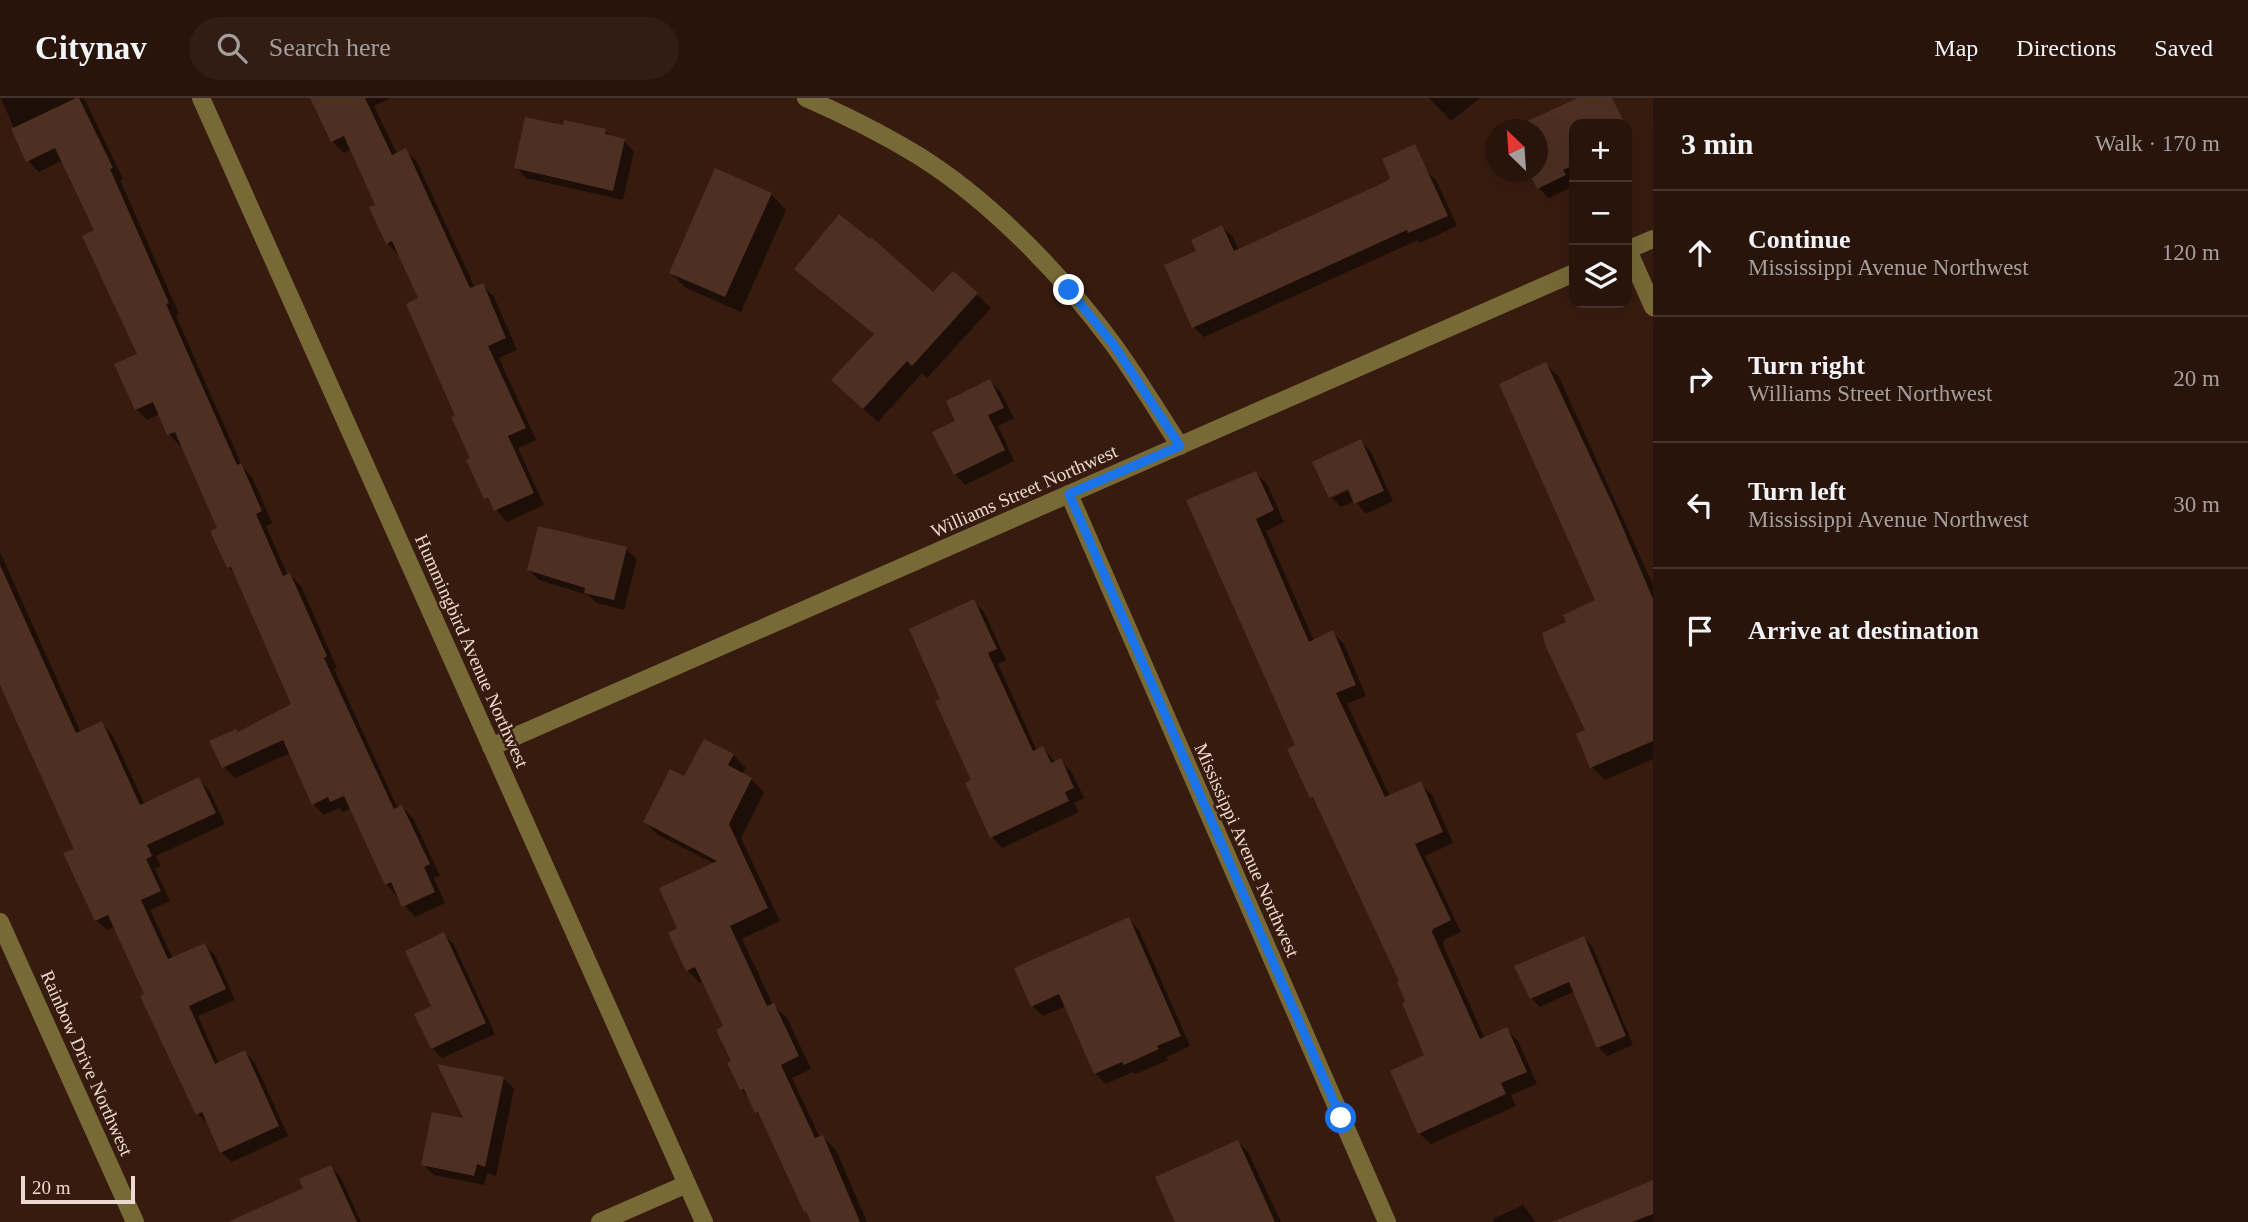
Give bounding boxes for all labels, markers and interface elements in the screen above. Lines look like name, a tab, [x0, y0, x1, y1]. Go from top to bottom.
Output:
search box	[189, 17, 679, 80]
icon: search	[213, 29, 251, 67]
text: Citynav	[35, 30, 147, 66]
text: Search here	[269, 33, 391, 62]
text: Map	[1934, 35, 1978, 61]
text: Directions	[2016, 35, 2116, 61]
text: Saved	[2154, 35, 2213, 61]
north arrow	[1485, 119, 1548, 182]
map controls	[1569, 119, 1632, 308]
button: +	[1569, 119, 1632, 182]
text: 3 min	[1681, 127, 1754, 160]
text: Walk · 170 m	[2095, 131, 2220, 156]
button: −	[1569, 182, 1632, 245]
text: Continue	[1748, 225, 1851, 254]
icon: ahead	[1681, 234, 1719, 272]
text: 120 m	[2162, 240, 2220, 265]
button: layers	[1569, 245, 1632, 308]
text: Mississippi Avenue Northwest	[1748, 255, 2029, 280]
route end	[1053, 274, 1084, 305]
text: Turn right	[1748, 351, 1865, 380]
icon: right	[1681, 360, 1719, 398]
text: 20 m	[2173, 366, 2220, 391]
text: Williams Street Northwest	[1748, 381, 1992, 406]
street label: Williams Street Northwest	[928, 440, 1121, 542]
text: Turn left	[1748, 477, 1846, 506]
icon: left	[1681, 486, 1719, 524]
text: 30 m	[2173, 492, 2220, 517]
text: Mississippi Avenue Northwest	[1748, 507, 2029, 532]
street label: Hummingbird Avenue Northwest	[411, 531, 533, 771]
icon: arrive	[1681, 612, 1719, 650]
text: Arrive at destination	[1748, 616, 1979, 645]
street label: Mississippi Avenue Northwest	[1190, 740, 1304, 961]
street label: Rainbow Drive Northwest	[37, 967, 138, 1160]
route start	[1325, 1102, 1356, 1133]
scale bar	[21, 1173, 135, 1205]
text: 20 m	[32, 1177, 71, 1198]

